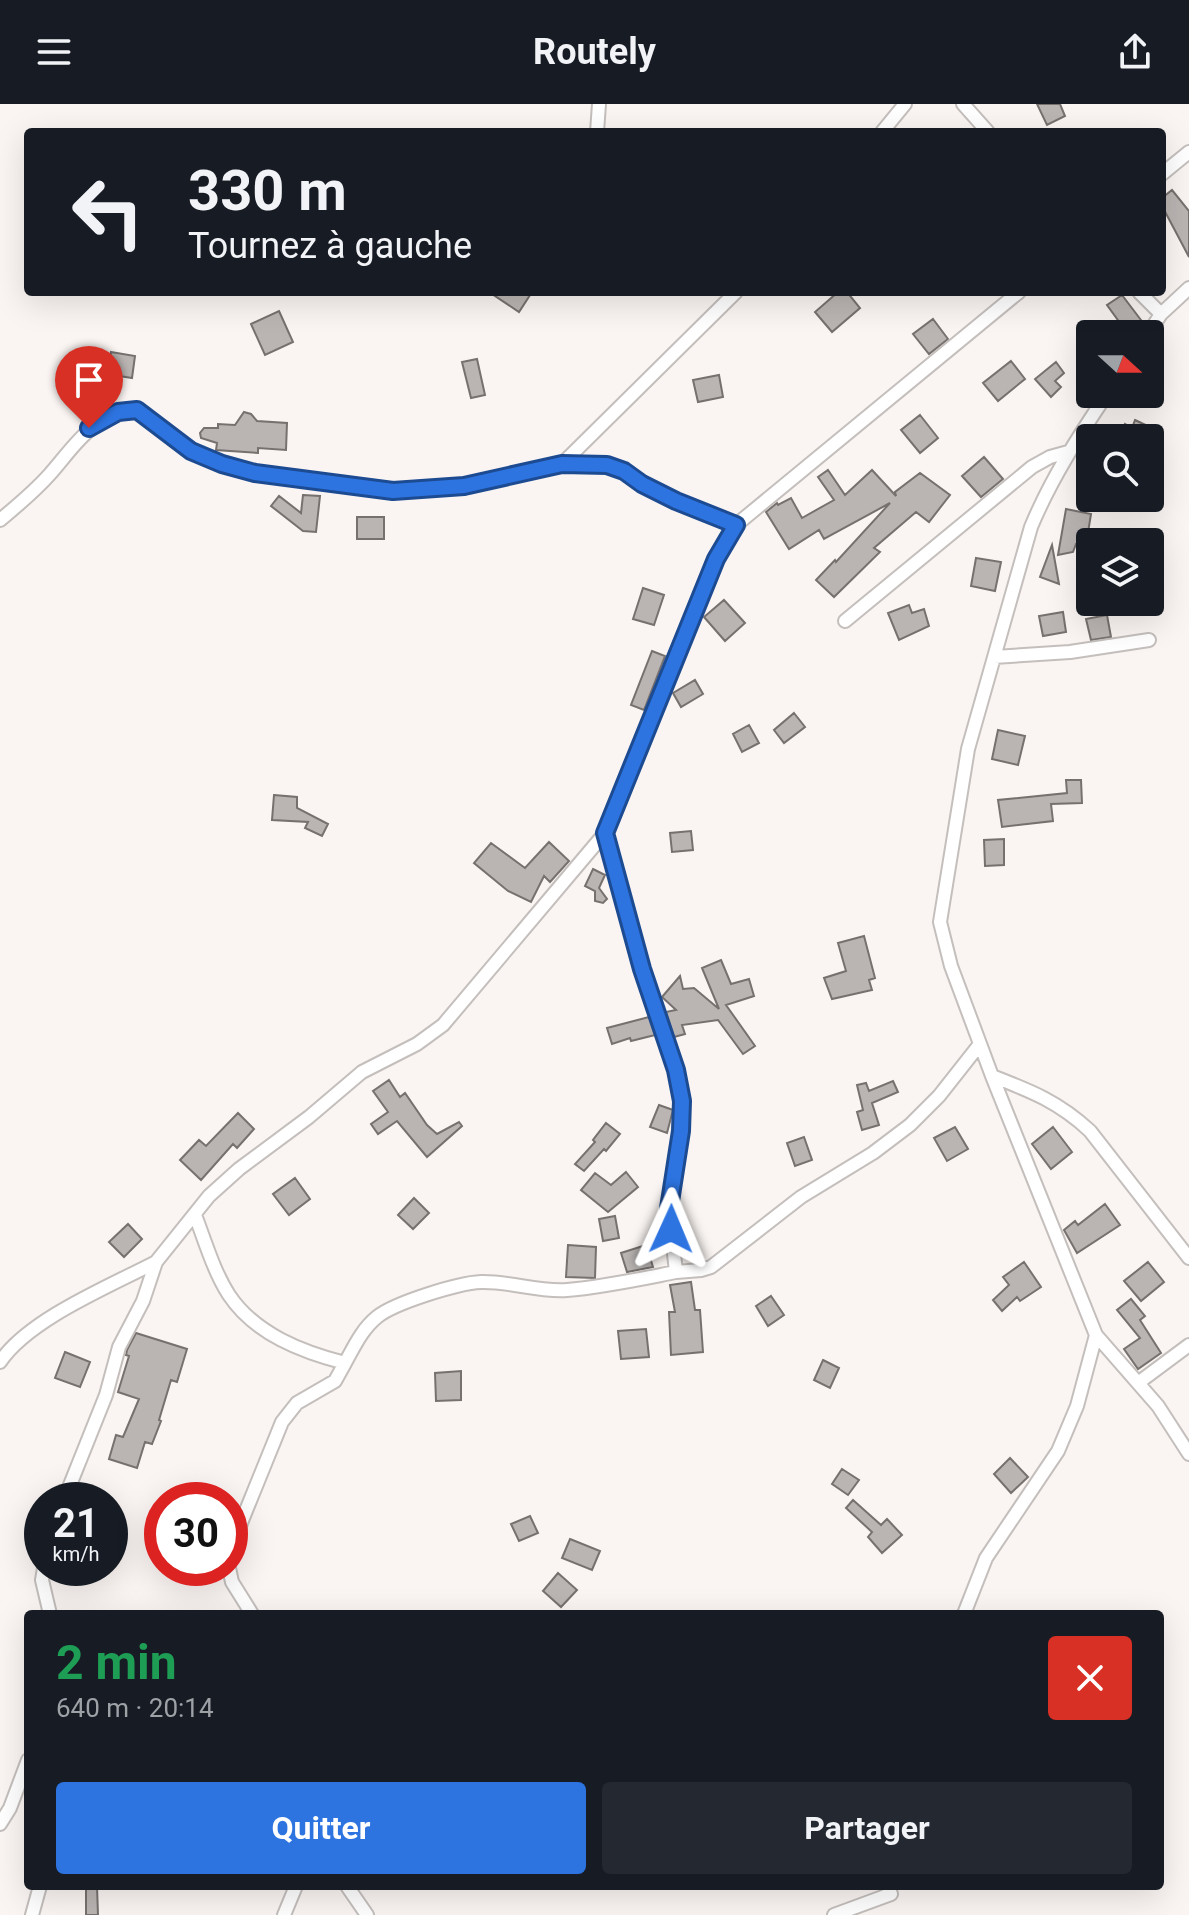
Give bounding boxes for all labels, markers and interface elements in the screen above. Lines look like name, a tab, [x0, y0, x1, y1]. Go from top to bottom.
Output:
icon: menu	[32, 30, 76, 74]
icon: share	[1113, 30, 1157, 74]
text: Routely	[533, 31, 656, 73]
text: 330 m	[188, 158, 347, 224]
icon: left	[56, 160, 160, 264]
text: Tournez à gauche	[188, 225, 472, 267]
north arrow	[1076, 320, 1164, 408]
map controls	[1076, 320, 1164, 616]
pin	[55, 346, 123, 428]
icon: arrive	[67, 358, 111, 402]
button: search	[1076, 424, 1164, 512]
button: layers	[1076, 528, 1164, 616]
position arrow	[629, 1187, 713, 1271]
speed limit sign: 30	[144, 1482, 248, 1586]
text: 21	[53, 1500, 99, 1547]
text: km/h	[53, 1542, 99, 1566]
text: 2 min	[56, 1634, 177, 1691]
button: close	[1048, 1636, 1132, 1720]
text: 640 m · 20:14	[56, 1693, 214, 1723]
button: Quitter	[56, 1782, 586, 1874]
button: Partager	[602, 1782, 1132, 1874]

